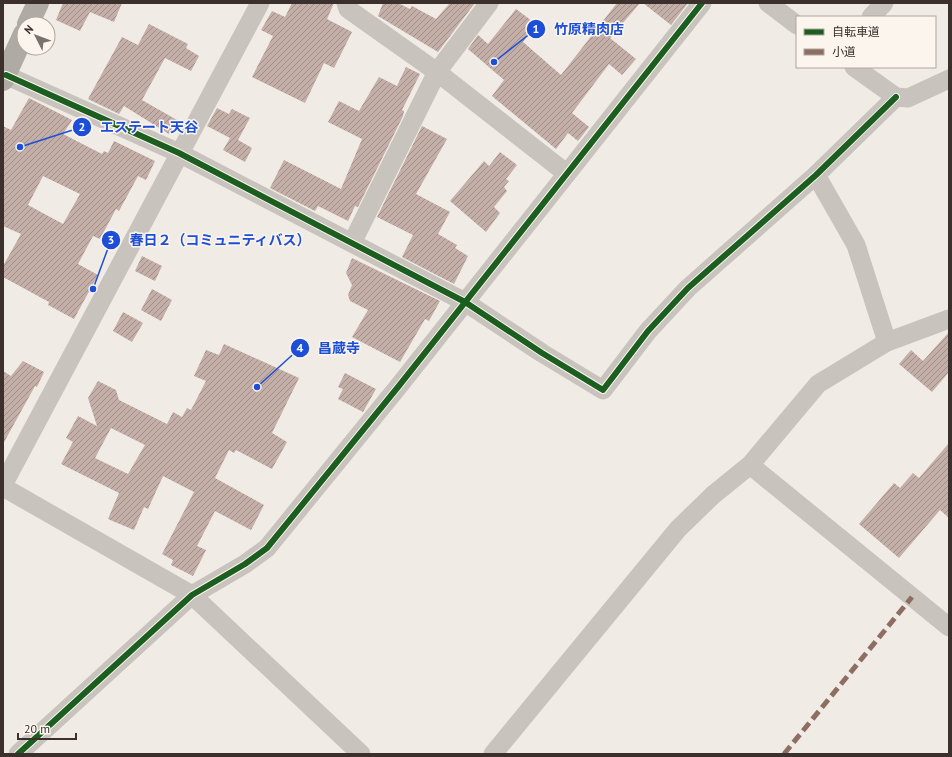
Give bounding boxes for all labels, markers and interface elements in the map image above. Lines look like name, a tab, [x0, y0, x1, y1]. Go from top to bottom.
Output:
north arrow	[16, 16, 56, 56]
callout: 竹原精肉店	[526, 16, 632, 42]
legend	[796, 16, 936, 68]
text: 竹原精肉店	[554, 20, 624, 38]
text: 1	[533, 21, 539, 36]
text: N	[21, 22, 36, 37]
text: 自転車道	[832, 24, 880, 39]
text: 小道	[832, 44, 856, 59]
callout: エステート天谷	[72, 114, 206, 140]
text: エステート天谷	[100, 118, 199, 136]
text: 2	[79, 119, 85, 134]
callout: 春日２（コミュニティバス）	[101, 227, 319, 253]
text: 春日２（コミュニティバス）	[129, 231, 311, 249]
text: 3	[108, 232, 114, 247]
callout: 昌蔵寺	[290, 335, 368, 361]
text: 昌蔵寺	[318, 339, 360, 357]
text: 4	[297, 340, 304, 355]
scale bar	[18, 715, 76, 741]
text: 20 m	[24, 721, 50, 736]

